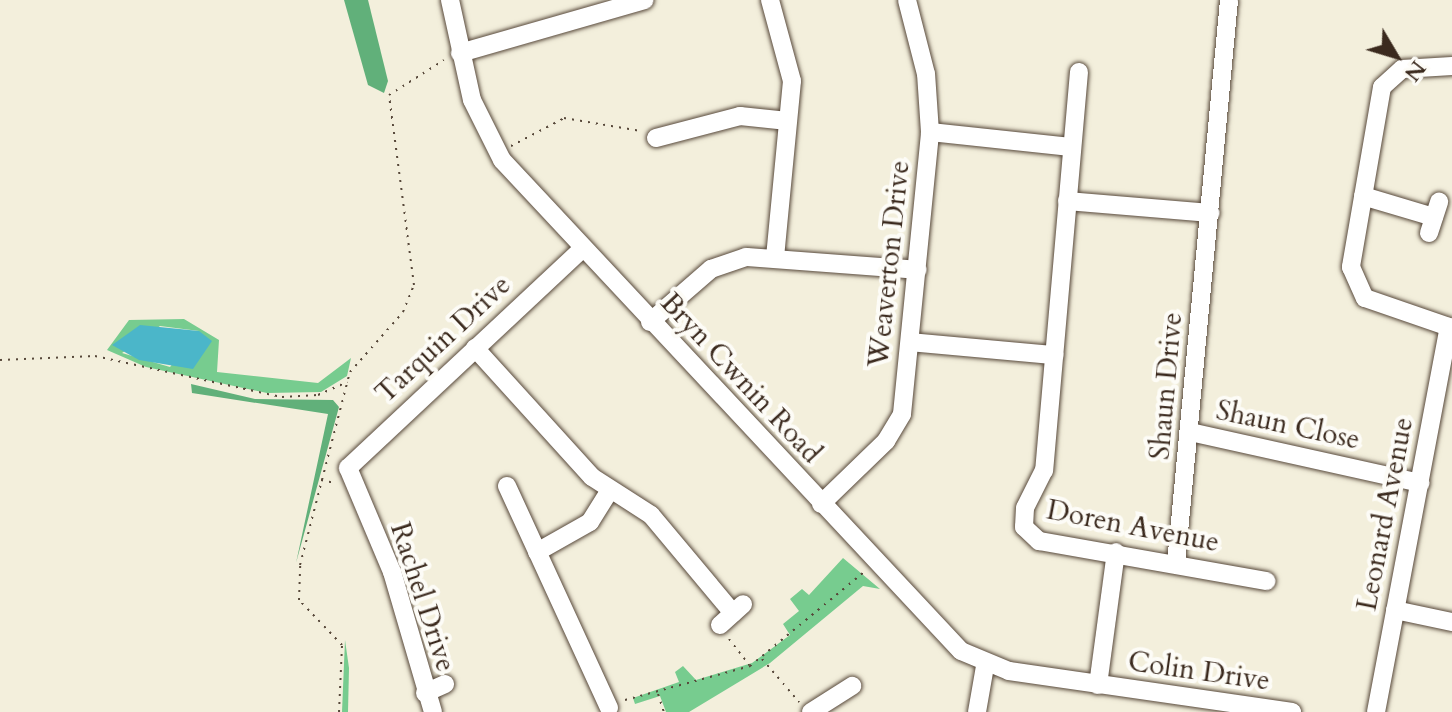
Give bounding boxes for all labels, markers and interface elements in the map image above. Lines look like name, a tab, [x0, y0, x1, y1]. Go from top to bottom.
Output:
north arrow	[1356, 16, 1436, 96]
text: N	[1397, 54, 1433, 88]
street label: Weaverton Drive	[861, 159, 917, 369]
street label: Tarquin Drive	[369, 268, 517, 410]
street label: Bryn Cwnin Road	[654, 286, 828, 470]
street label: Shaun Drive	[1143, 311, 1189, 461]
street label: Shaun Close	[1213, 393, 1363, 457]
street label: Leonard Avenue	[1350, 414, 1420, 614]
street label: Doren Avenue	[1044, 493, 1222, 559]
street label: Rachel Drive	[383, 518, 463, 676]
street label: Colin Drive	[1126, 644, 1272, 698]

